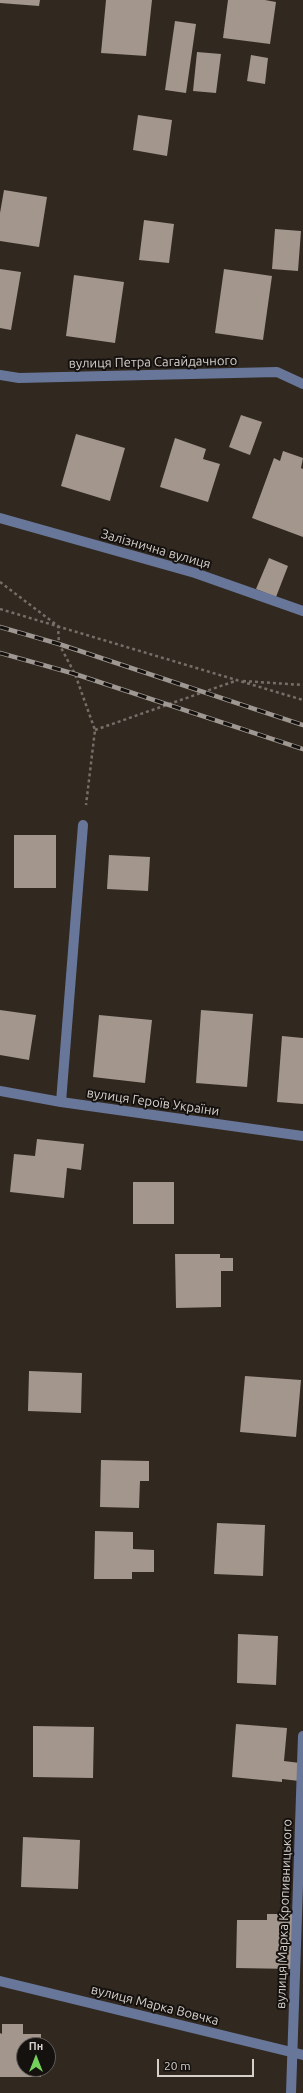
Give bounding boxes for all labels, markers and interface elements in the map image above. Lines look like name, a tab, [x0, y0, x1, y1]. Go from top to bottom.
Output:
street label: вулиця Петра Сагайдачного	[69, 353, 237, 371]
street label: Залізнична вулиця	[99, 526, 213, 572]
street label: вулиця Героїв України	[86, 1085, 220, 1119]
street label: вулиця Марка Кропивницького	[273, 1819, 295, 2009]
street label: вулиця Марка Вовчка	[89, 1982, 221, 2028]
north arrow	[16, 2037, 56, 2077]
text: Пн	[29, 2040, 43, 2052]
scale bar	[159, 2051, 256, 2077]
text: 20 m	[164, 2059, 191, 2072]

